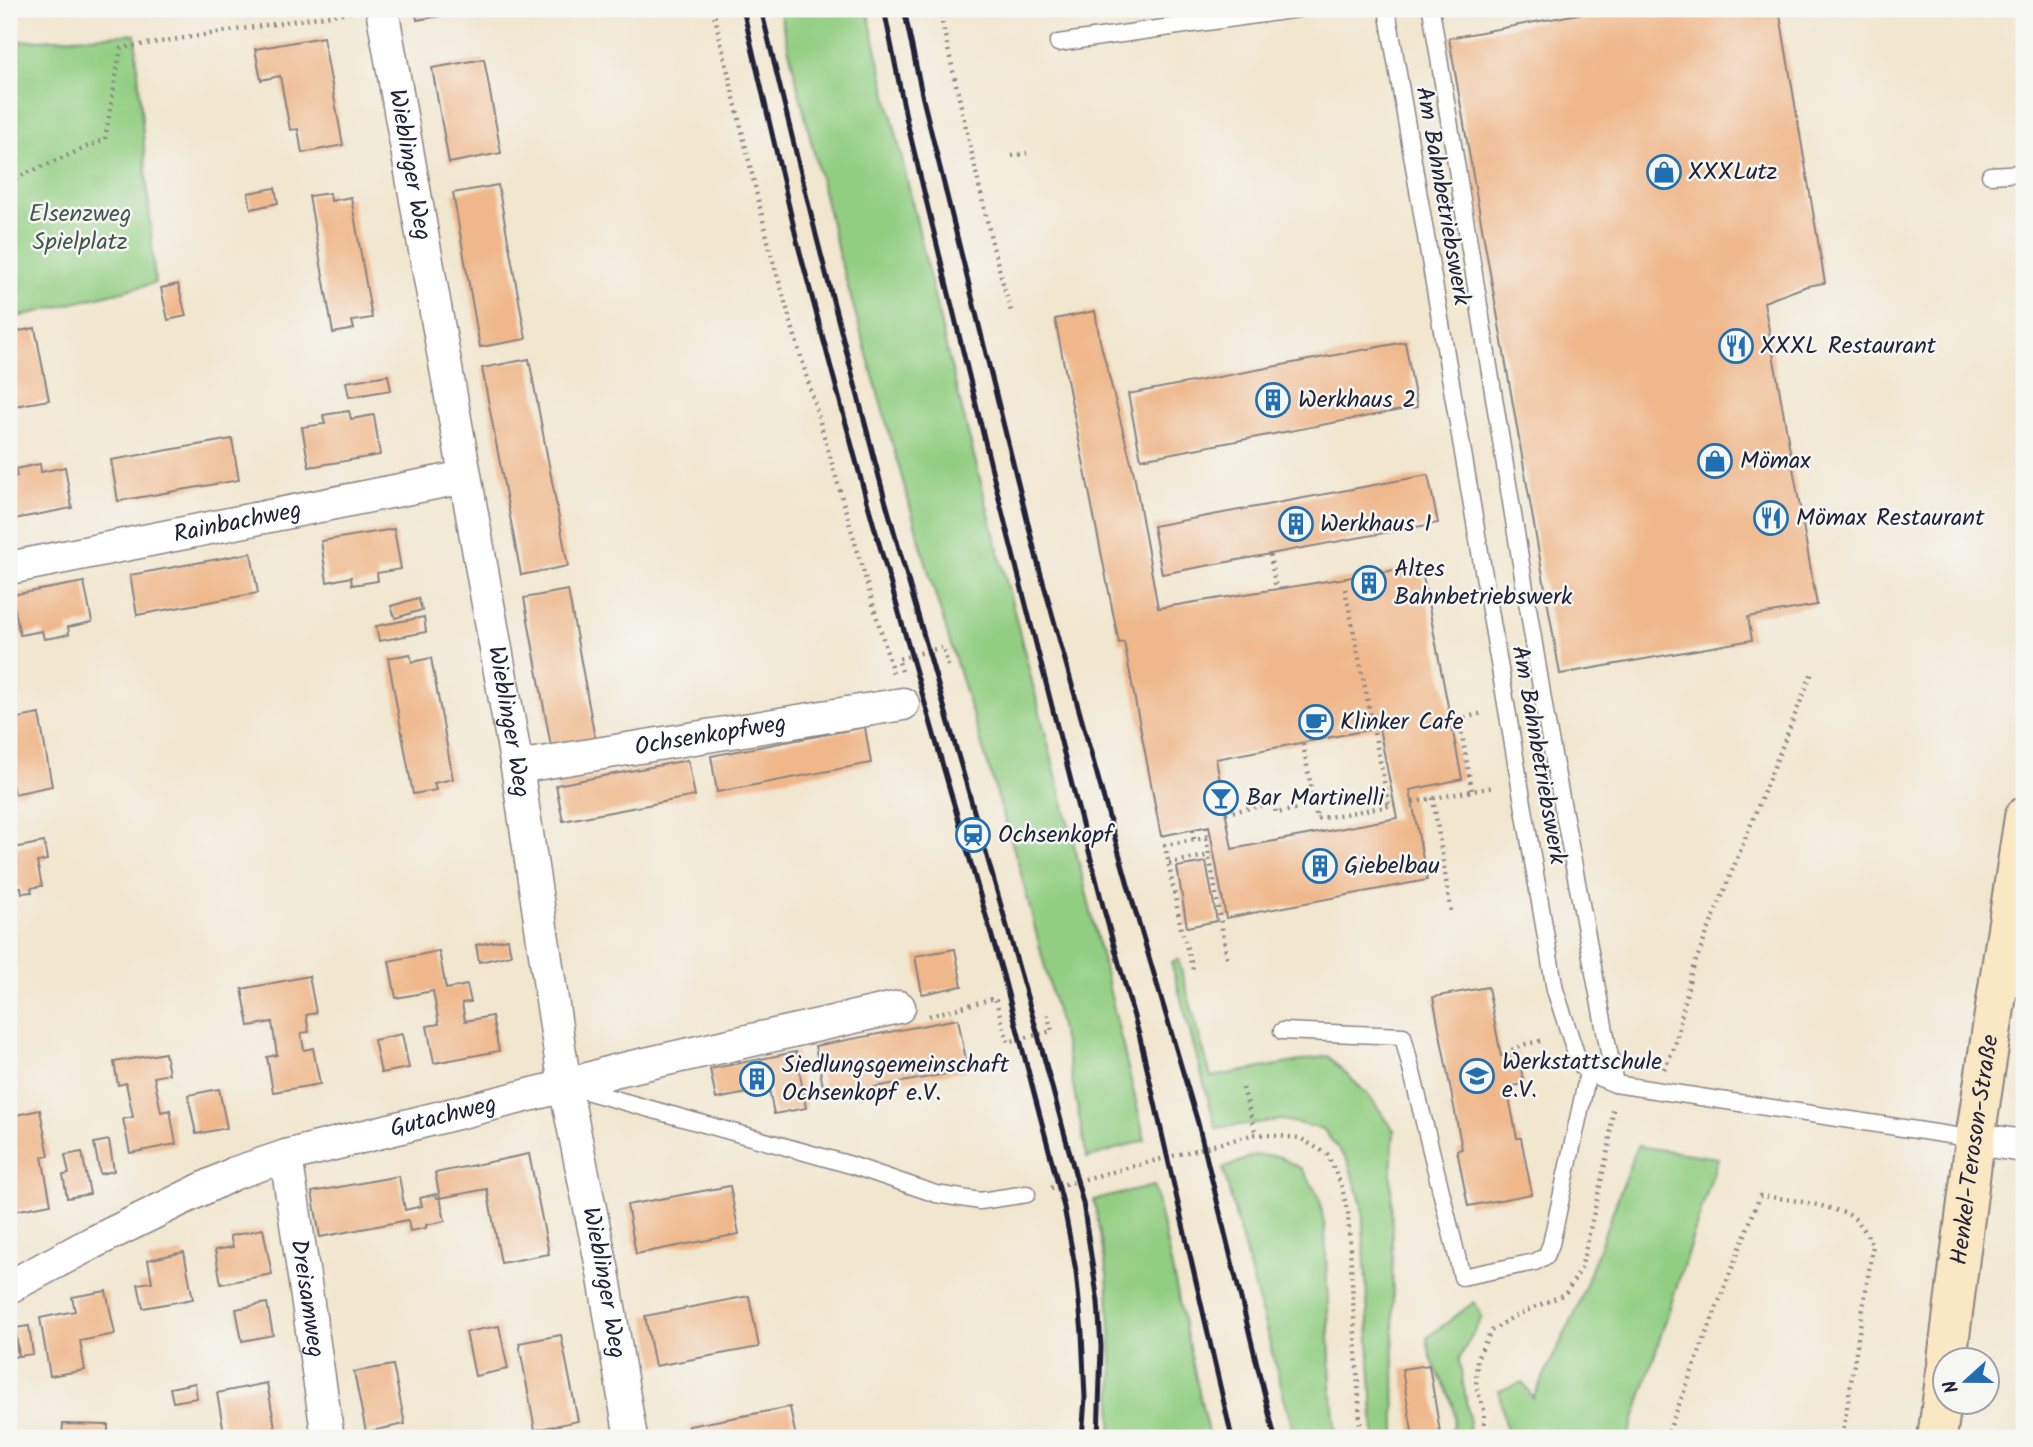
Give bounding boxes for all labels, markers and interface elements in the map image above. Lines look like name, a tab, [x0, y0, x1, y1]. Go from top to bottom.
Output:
street label: Am Bahnbetriebswerk	[1404, 83, 1481, 309]
street label: Wieblinger Weg	[377, 86, 442, 243]
shop icon: XXXLutz	[1645, 153, 1683, 191]
place label: XXXLutz	[1688, 153, 1777, 192]
park label: Elsenzweg Spielplatz	[29, 195, 131, 262]
restaurant icon: XXXL Restaurant	[1717, 327, 1755, 365]
place label: XXXL Restaurant	[1760, 327, 1937, 366]
building icon: Werkhaus 2	[1254, 381, 1292, 419]
place label: Werkhaus 2	[1298, 381, 1416, 420]
shop icon: Mömax	[1696, 442, 1734, 480]
place label: Mömax	[1740, 442, 1811, 481]
street label: Rainbachweg	[170, 491, 305, 554]
restaurant icon: Mömax Restaurant	[1752, 499, 1790, 537]
place label: Mömax Restaurant	[1796, 499, 1985, 538]
building icon: Werkhaus 1	[1277, 505, 1315, 543]
place label: Werkhaus 1	[1320, 505, 1432, 544]
place label: Altes Bahnbetriebswerk	[1394, 550, 1573, 617]
building icon: Altes Bahnbetriebswerk	[1350, 564, 1388, 602]
street label: Am Bahnbetriebswerk	[1500, 642, 1577, 868]
street label: Wieblinger Weg	[476, 643, 541, 800]
cafe icon: Klinker Cafe	[1297, 703, 1335, 741]
place label: Klinker Cafe	[1340, 703, 1464, 742]
street label: Ochsenkopfweg	[632, 704, 789, 767]
bar icon: Bar Martinelli	[1202, 779, 1240, 817]
place label: Bar Martinelli	[1246, 779, 1386, 818]
station icon: Ochsenkopf	[954, 816, 992, 854]
place label: Ochsenkopf	[998, 816, 1116, 855]
building icon: Giebelbau	[1301, 847, 1339, 885]
place label: Giebelbau	[1344, 847, 1440, 886]
street label: Henkel-Teroson-Straße	[1940, 1032, 2010, 1267]
place label: Werkstattschule e.V.	[1502, 1043, 1662, 1110]
place label: Siedlungsgemeinschaft Ochsenkopf e.V.	[782, 1046, 1010, 1113]
school or university icon: Werkstattschule e.V.	[1458, 1057, 1496, 1095]
building icon: Siedlungsgemeinschaft Ochsenkopf e.V.	[738, 1060, 776, 1098]
street label: Gutachweg	[386, 1084, 501, 1149]
street label: Wieblinger Weg	[571, 1204, 637, 1361]
street label: Dreisamweg	[279, 1237, 335, 1360]
north arrow	[1932, 1346, 2002, 1416]
text: N	[1936, 1375, 1968, 1397]

